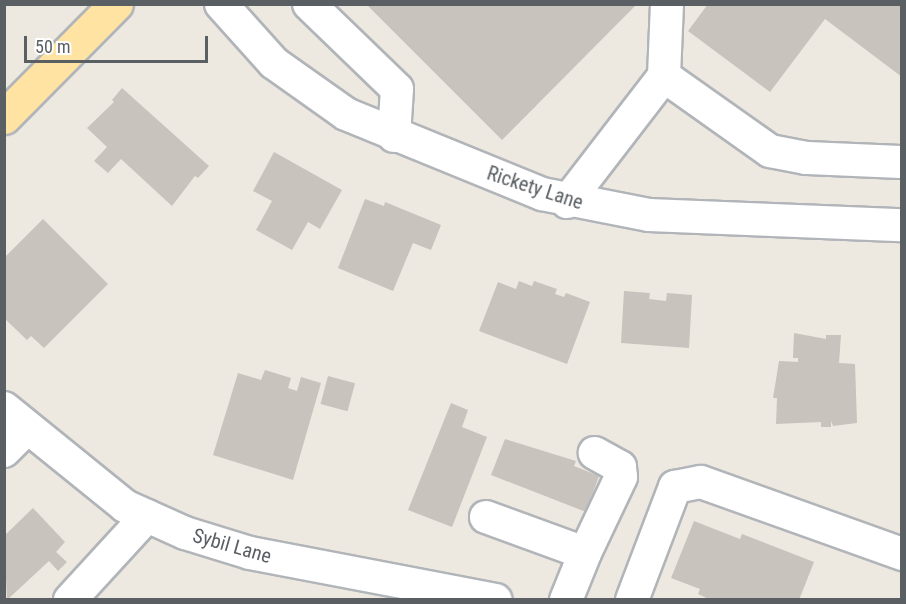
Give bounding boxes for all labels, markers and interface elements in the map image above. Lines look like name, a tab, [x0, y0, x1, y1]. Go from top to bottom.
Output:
scale bar	[27, 24, 212, 62]
text: 50 m	[35, 36, 70, 57]
street label: Rickety Lane	[484, 161, 586, 215]
street label: Sybil Lane	[190, 523, 274, 569]

